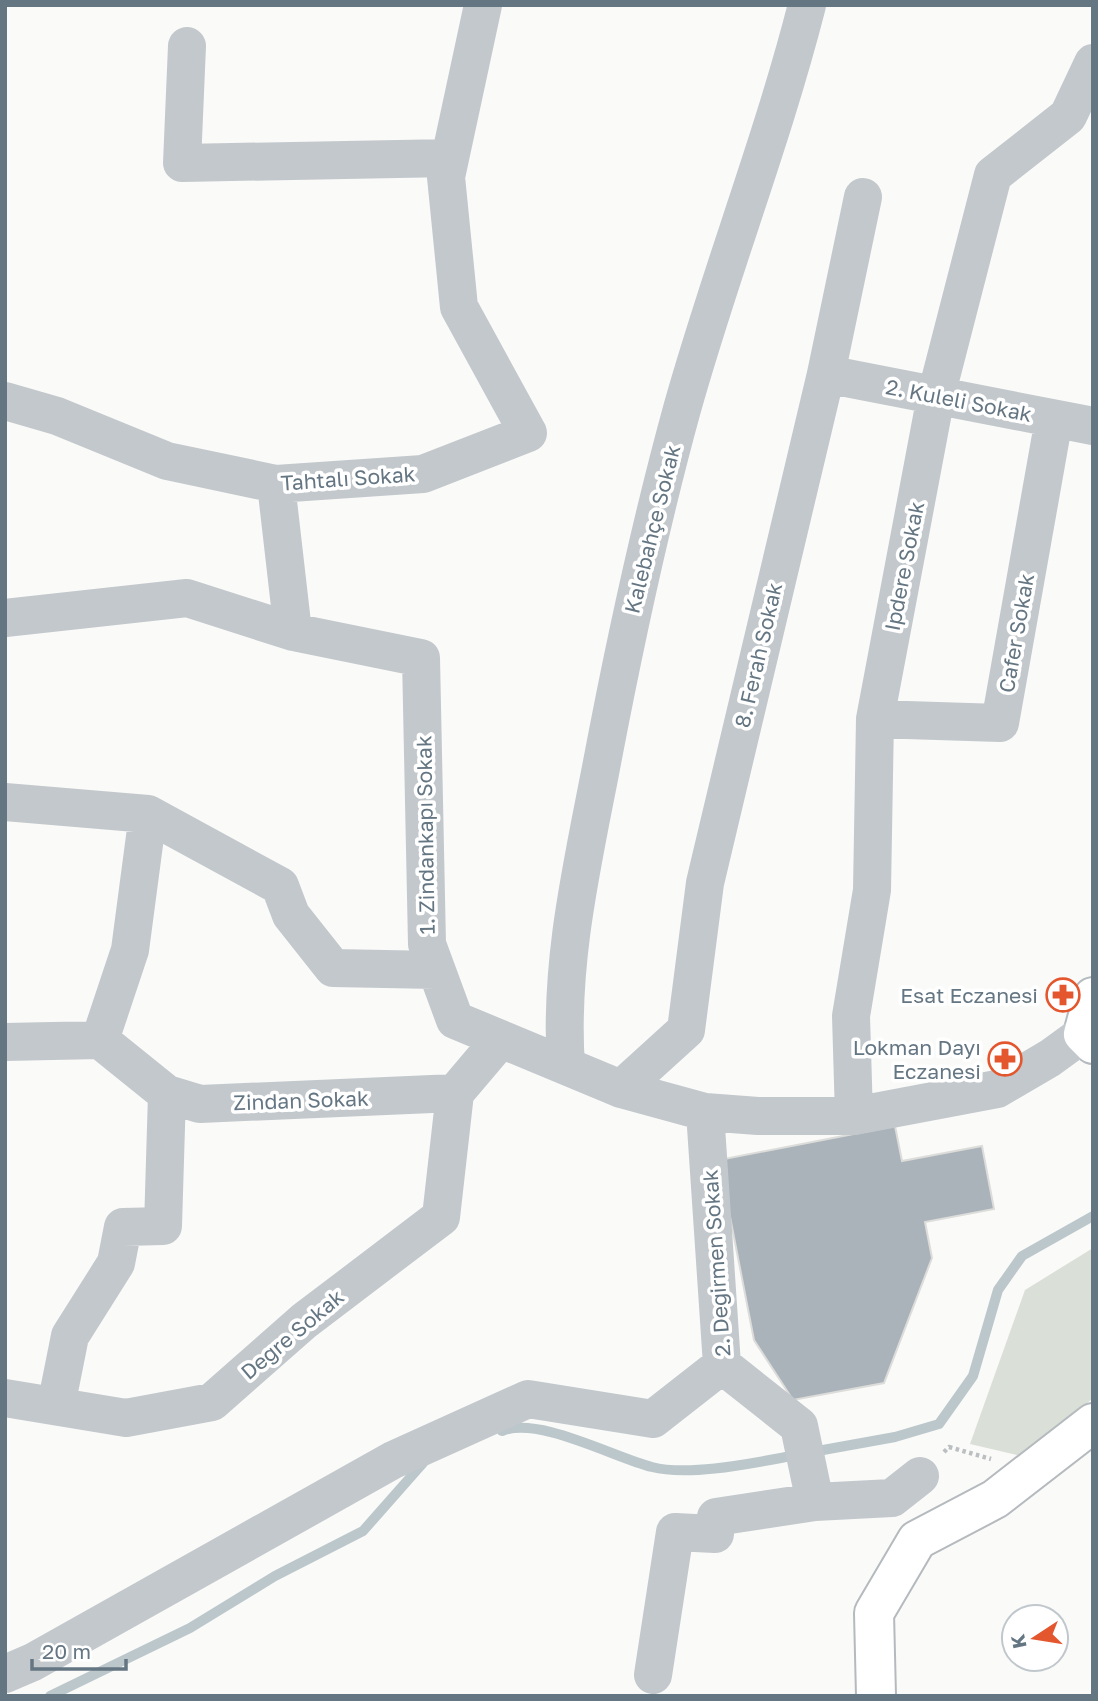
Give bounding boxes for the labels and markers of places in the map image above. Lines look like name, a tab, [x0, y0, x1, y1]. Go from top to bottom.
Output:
pharmacy icon: Esat Eczanesi	[1044, 976, 1082, 1014]
place label: Esat Eczanesi	[900, 982, 1038, 1008]
place label: Lokman Dayı Eczanesi	[853, 1034, 981, 1084]
pharmacy icon: Lokman Dayı Eczanesi	[986, 1040, 1024, 1078]

